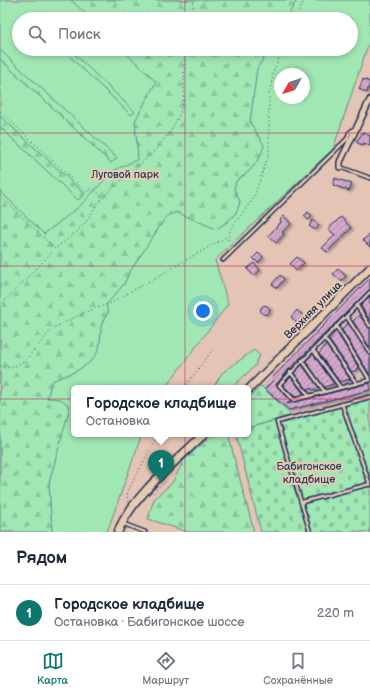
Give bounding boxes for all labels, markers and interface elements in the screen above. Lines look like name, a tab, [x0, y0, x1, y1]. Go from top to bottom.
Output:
search box	[12, 12, 358, 56]
icon: search	[26, 23, 48, 45]
text: Поиск	[58, 25, 101, 44]
north arrow	[274, 68, 310, 104]
park label: Луговой парк	[90, 168, 159, 181]
street label: Верхняя улица	[282, 278, 345, 341]
your location	[193, 301, 213, 321]
popup	[71, 385, 251, 437]
text: Городское кладбище	[86, 394, 236, 413]
text: Остановка	[86, 413, 150, 429]
pin: 1	[148, 450, 174, 483]
park label: Бабигонское кладбище	[276, 460, 342, 486]
text: Рядом	[16, 548, 67, 568]
text: Городское кладбище	[54, 595, 204, 614]
text: 1	[26, 605, 32, 621]
text: 220 m	[317, 605, 354, 621]
text: Остановка · Бабигонское шоссе	[54, 614, 244, 630]
tab: Карта	[37, 650, 68, 687]
tab: Маршрут	[142, 650, 189, 687]
tab: Сохранённые	[263, 650, 333, 687]

